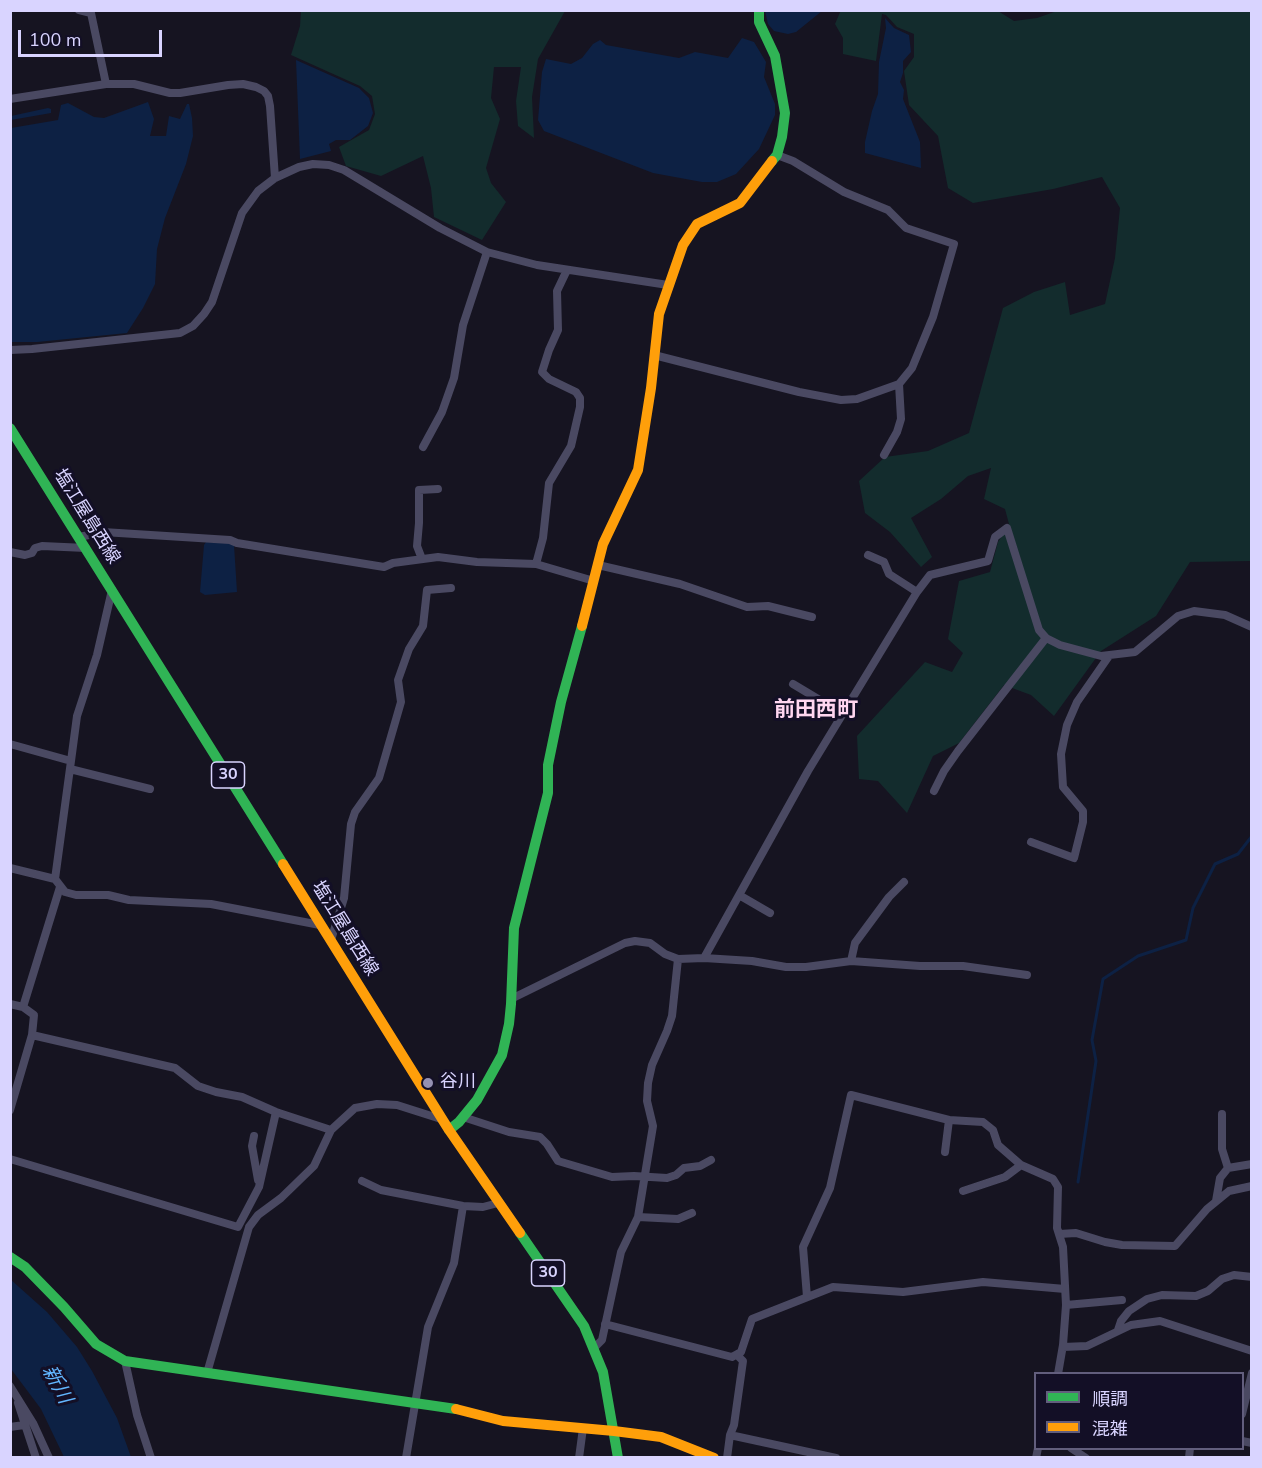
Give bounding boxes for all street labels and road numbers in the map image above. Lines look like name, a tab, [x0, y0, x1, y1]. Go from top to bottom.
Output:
street label: 塩江屋島西線	[48, 465, 124, 569]
road number: 30	[212, 762, 244, 788]
street label: 塩江屋島西線	[306, 877, 382, 981]
road number: 30	[532, 1260, 564, 1286]

